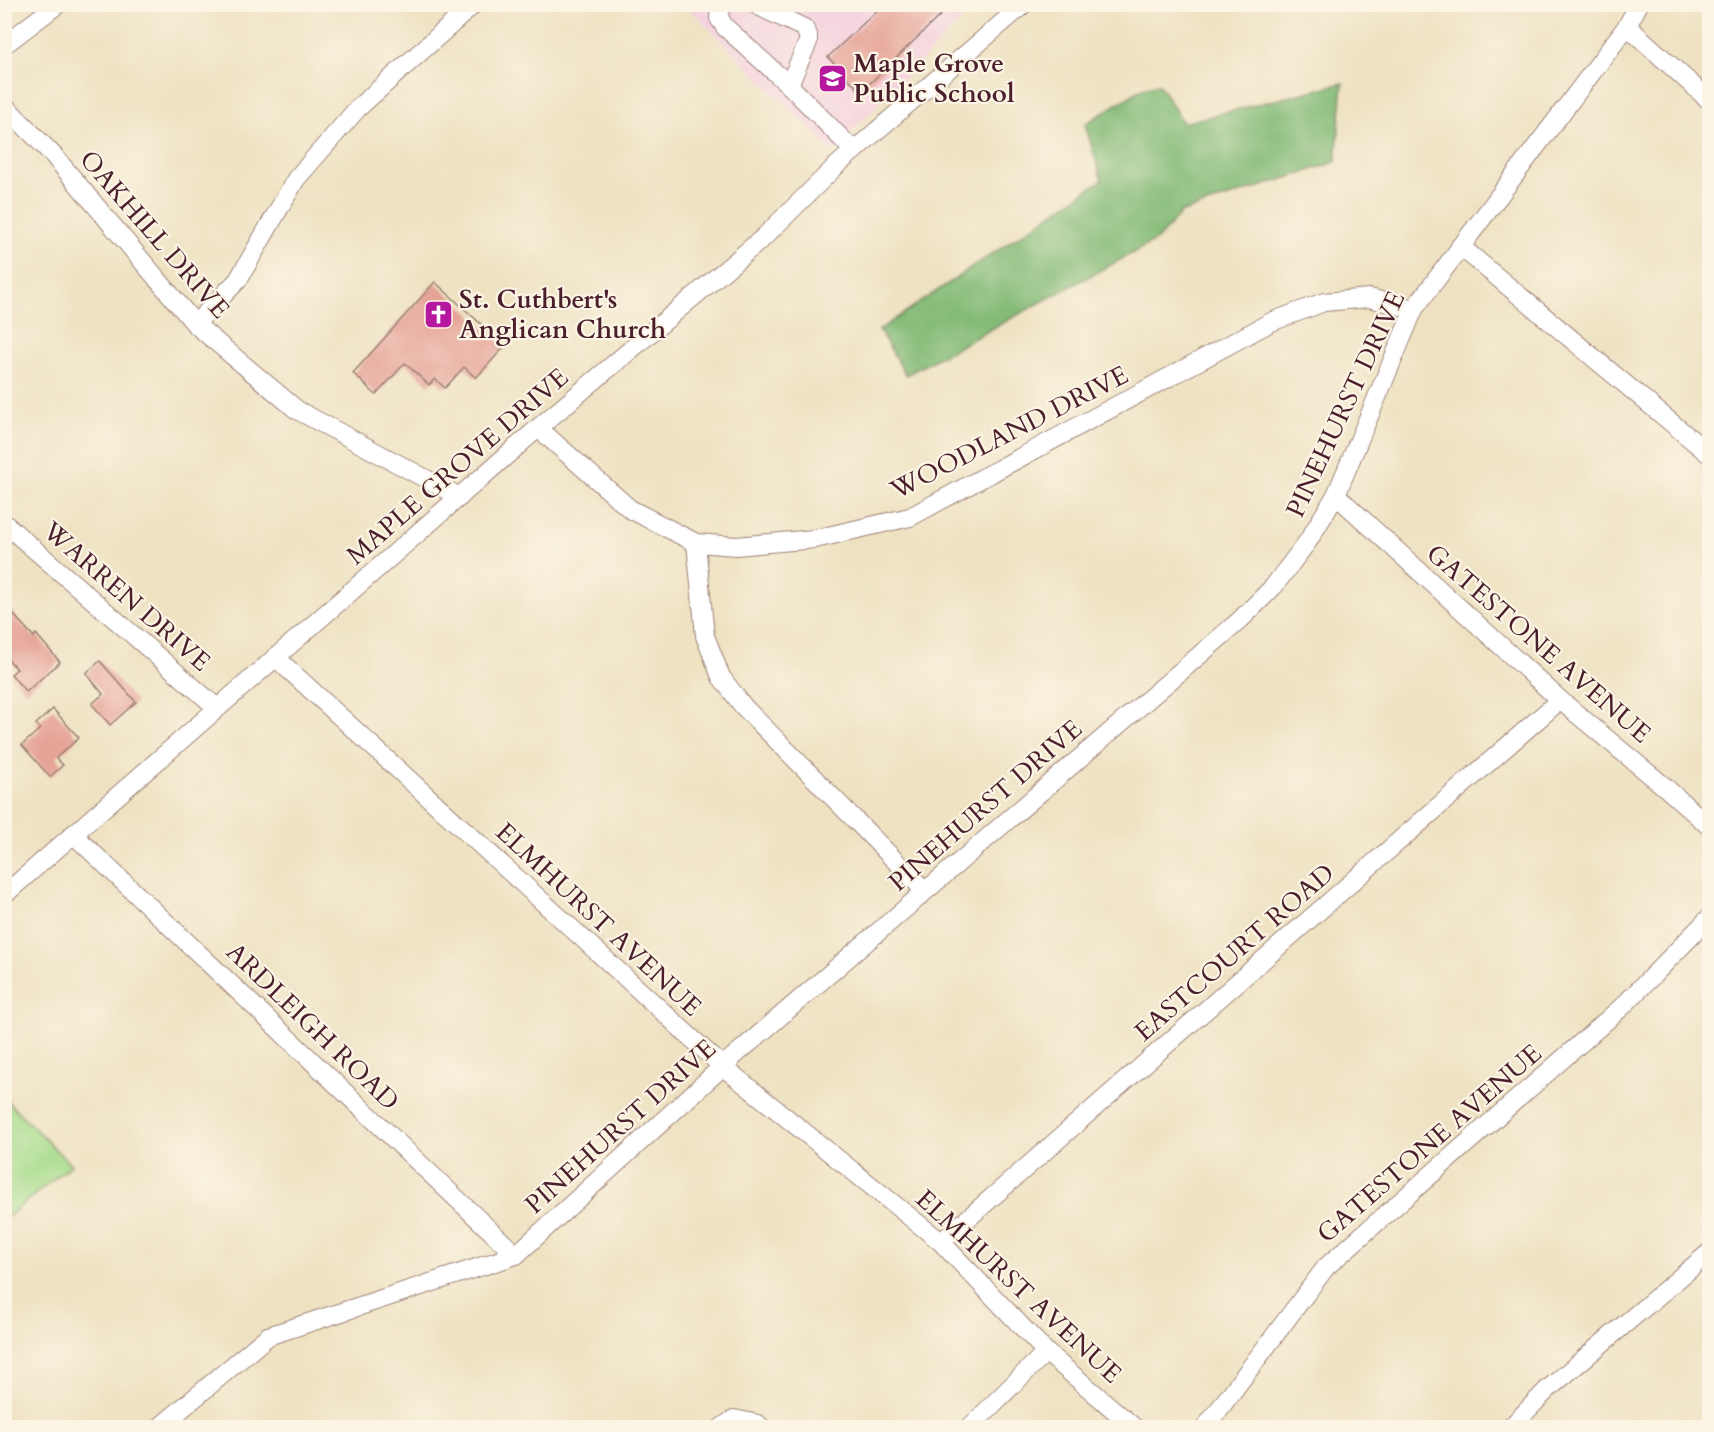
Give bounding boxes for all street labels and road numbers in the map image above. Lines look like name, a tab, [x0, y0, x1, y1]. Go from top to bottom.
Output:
street label: OAKHILL DRIVE	[72, 143, 238, 326]
street label: PINEHURST DRIVE	[1278, 285, 1413, 523]
street label: WOODLAND DRIVE	[883, 357, 1134, 508]
street label: MAPLE GROVE DRIVE	[339, 360, 576, 573]
street label: WARREN DRIVE	[35, 513, 218, 679]
street label: GATESTONE AVENUE	[1419, 536, 1658, 751]
street label: PINEHURST DRIVE	[881, 712, 1090, 899]
street label: ELMHURST AVENUE	[488, 815, 709, 1024]
street label: EASTCOURT ROAD	[1127, 856, 1342, 1049]
street label: ARDLEIGH ROAD	[219, 935, 407, 1118]
street label: PINEHURST DRIVE	[517, 1031, 723, 1222]
street label: GATESTONE AVENUE	[1310, 1036, 1549, 1251]
street label: ELMHURST AVENUE	[908, 1182, 1129, 1391]

